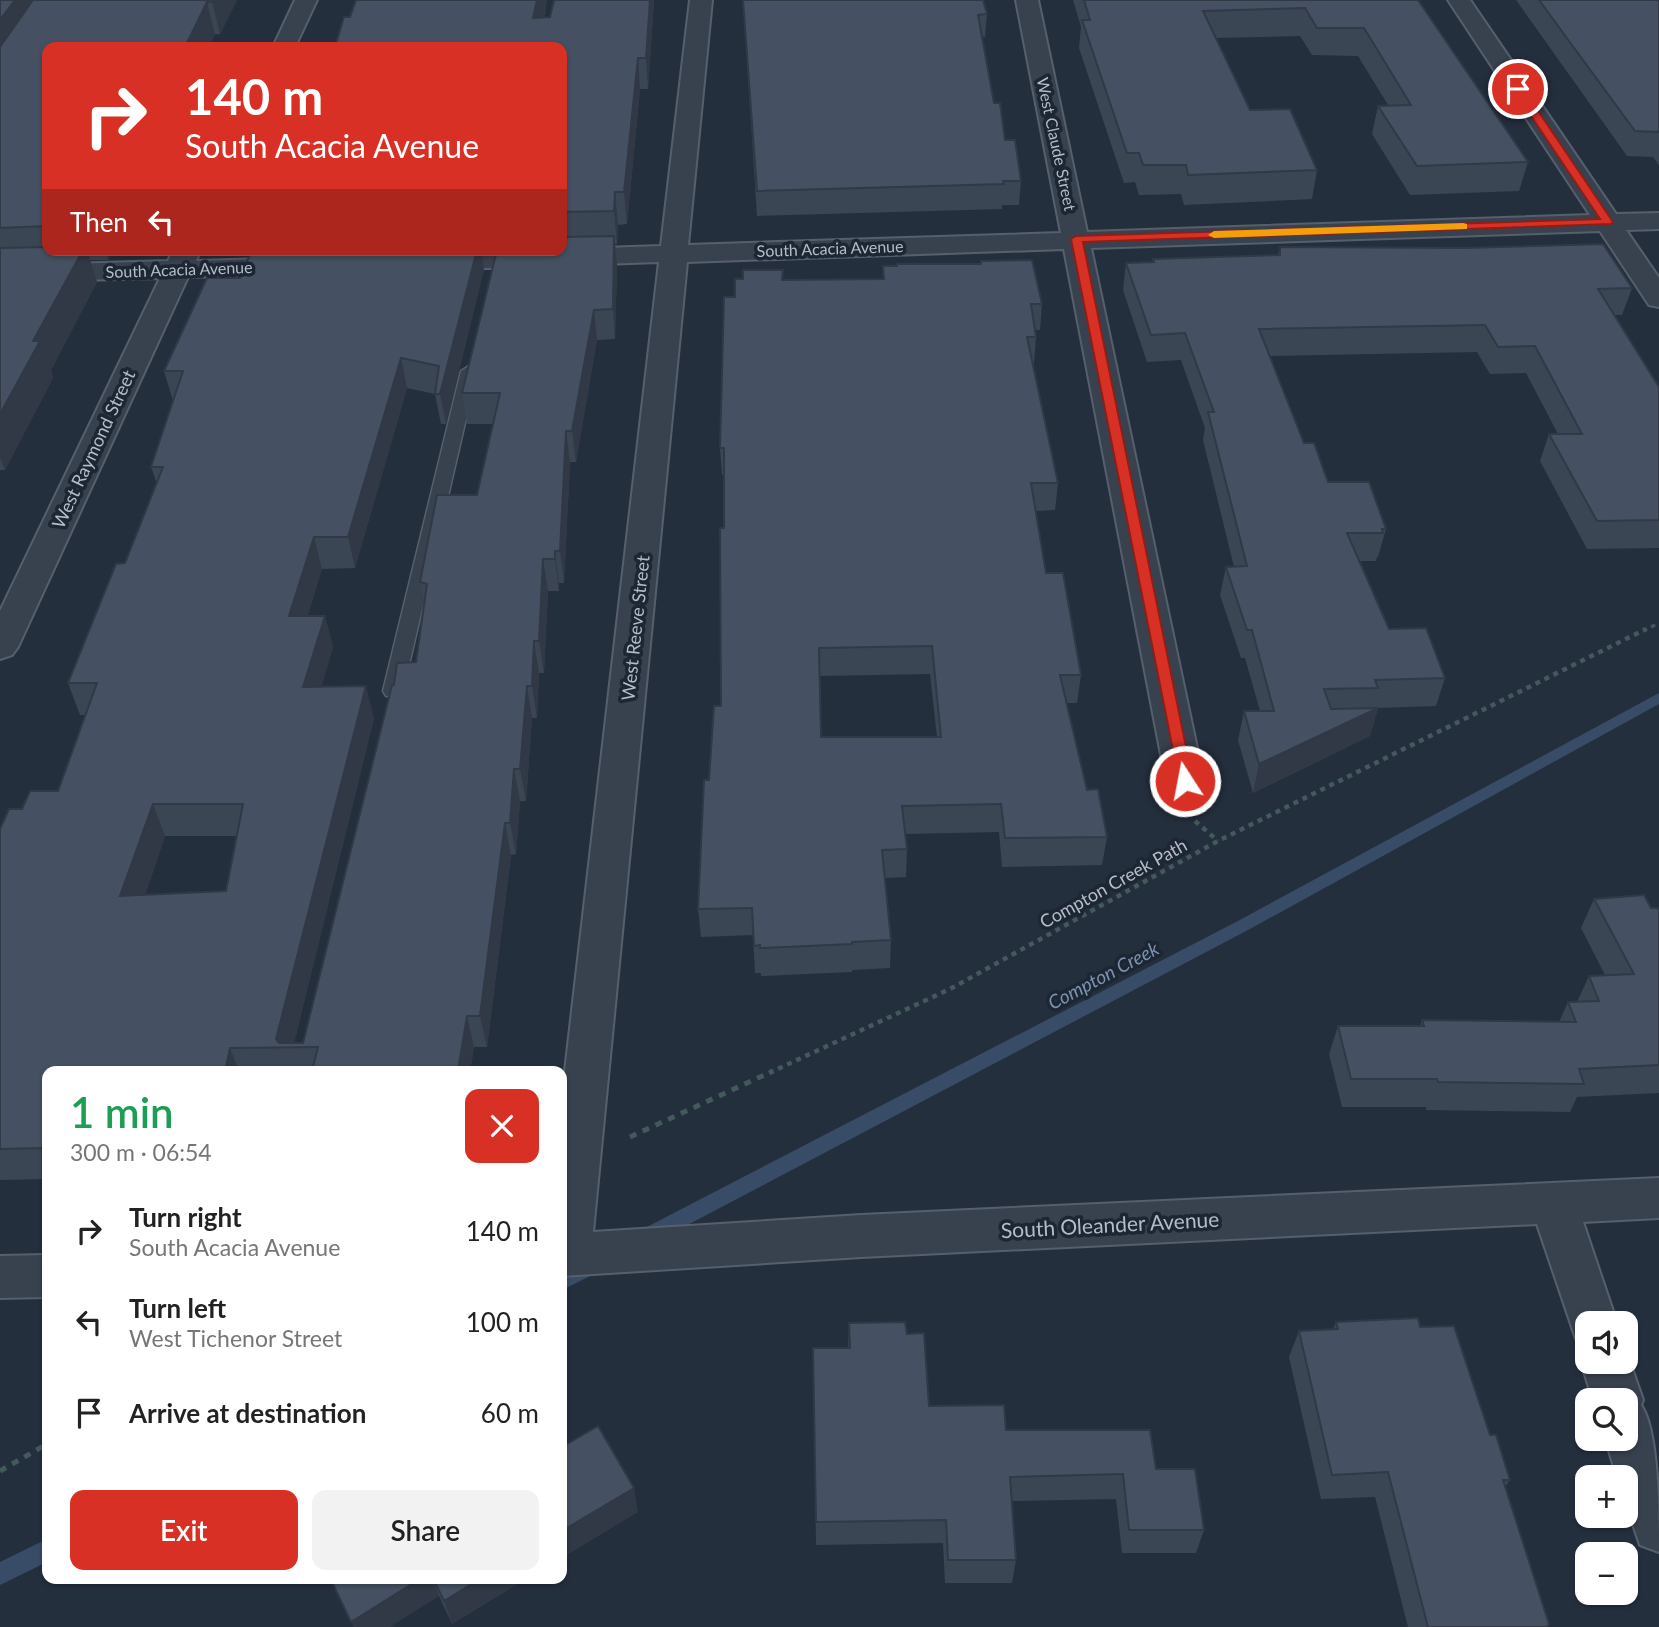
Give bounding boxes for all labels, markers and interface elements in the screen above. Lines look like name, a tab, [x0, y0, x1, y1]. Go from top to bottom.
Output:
pin	[1488, 59, 1548, 119]
text: 140 m	[185, 67, 323, 125]
icon: right	[70, 70, 161, 161]
icon: arrive	[1499, 70, 1537, 108]
street label: West Claude Street	[1034, 76, 1080, 213]
text: South Acacia Avenue	[185, 126, 479, 165]
icon: left	[142, 203, 180, 241]
text: Then	[70, 206, 128, 238]
street label: South Acacia Avenue	[756, 236, 904, 260]
street label: South Acacia Avenue	[105, 257, 253, 281]
street label: West Raymond Street	[47, 366, 140, 532]
street label: West Reeve Street	[616, 554, 654, 702]
position arrow	[1148, 744, 1222, 818]
street label: Compton Creek Path	[1036, 833, 1190, 933]
water label: Compton Creek	[1044, 936, 1163, 1014]
text: 1 min	[70, 1087, 174, 1137]
button: close	[465, 1089, 539, 1163]
text: 300 m · 06:54	[70, 1138, 212, 1166]
text: Turn right	[129, 1201, 242, 1233]
street label: South Oleander Avenue	[1000, 1206, 1220, 1242]
icon: right	[70, 1212, 108, 1250]
text: 140 m	[466, 1215, 539, 1247]
text: South Acacia Avenue	[129, 1233, 340, 1261]
text: Turn left	[129, 1292, 226, 1324]
icon: left	[70, 1303, 108, 1341]
text: 100 m	[466, 1306, 539, 1338]
map controls	[1575, 1311, 1638, 1605]
button: sound	[1575, 1311, 1638, 1374]
text: West Tichenor Street	[129, 1324, 342, 1352]
button: search	[1575, 1388, 1638, 1451]
icon: arrive	[70, 1394, 108, 1432]
text: Arrive at destination	[129, 1397, 366, 1429]
text: 60 m	[481, 1397, 539, 1429]
button: +	[1575, 1465, 1638, 1528]
button: Exit	[70, 1490, 298, 1570]
button: Share	[312, 1490, 539, 1570]
button: −	[1575, 1542, 1638, 1605]

